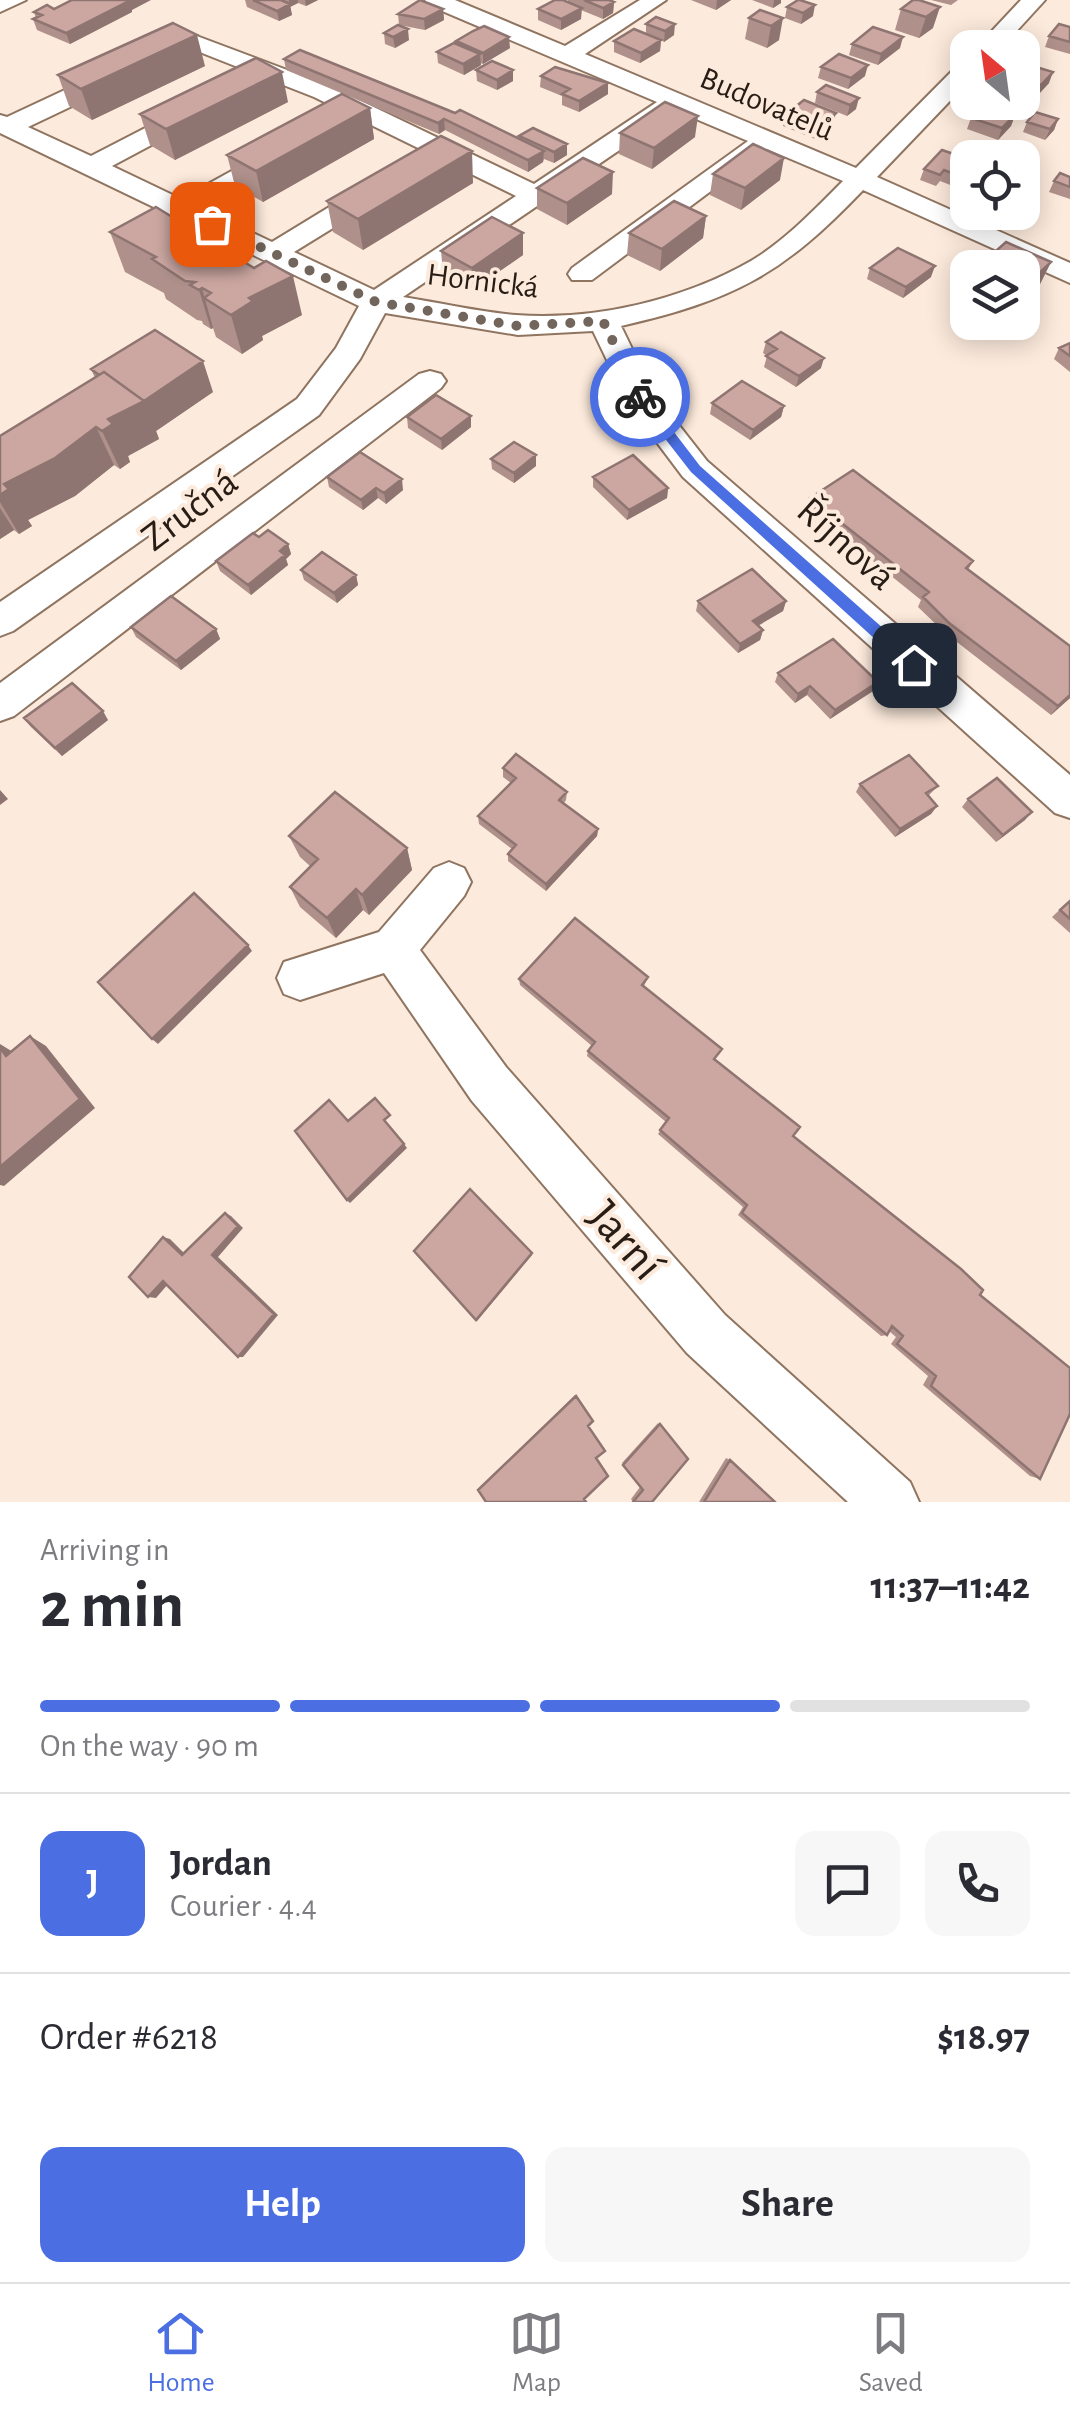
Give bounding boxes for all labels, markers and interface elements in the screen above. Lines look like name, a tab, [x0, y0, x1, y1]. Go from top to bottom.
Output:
north arrow	[950, 30, 1040, 120]
map controls	[950, 30, 1040, 340]
street label: Budovatelů	[695, 62, 839, 146]
button: locate	[950, 140, 1040, 230]
pin	[170, 182, 255, 267]
icon: bag	[185, 197, 240, 252]
button: layers	[950, 250, 1040, 340]
street label: Hornická	[425, 258, 541, 304]
courier	[590, 347, 690, 447]
icon: bike	[613, 370, 668, 425]
street label: Zručná	[135, 461, 245, 559]
street label: Říjnová	[789, 488, 905, 598]
pin	[872, 623, 957, 708]
icon: home	[887, 638, 942, 693]
street label: Jarní	[578, 1192, 672, 1290]
text: Arriving in	[40, 1534, 169, 1566]
text: 11:37–11:42	[871, 1568, 1030, 1606]
text: 2 min	[40, 1574, 184, 1639]
text: On the way · 90 m	[40, 1730, 259, 1762]
button: chat	[795, 1831, 900, 1936]
button: phone	[925, 1831, 1030, 1936]
text: Jordan	[170, 1845, 272, 1883]
text: J	[86, 1864, 99, 1902]
text: Courier · 4.4	[170, 1890, 317, 1922]
text: Order #6218	[40, 2019, 218, 2057]
text: $18.97	[937, 2019, 1030, 2057]
button: Help	[40, 2147, 525, 2262]
button: Share	[545, 2147, 1030, 2262]
tab: Home	[147, 2306, 215, 2400]
tab: Map	[509, 2306, 564, 2400]
tab: Saved	[859, 2306, 923, 2400]

